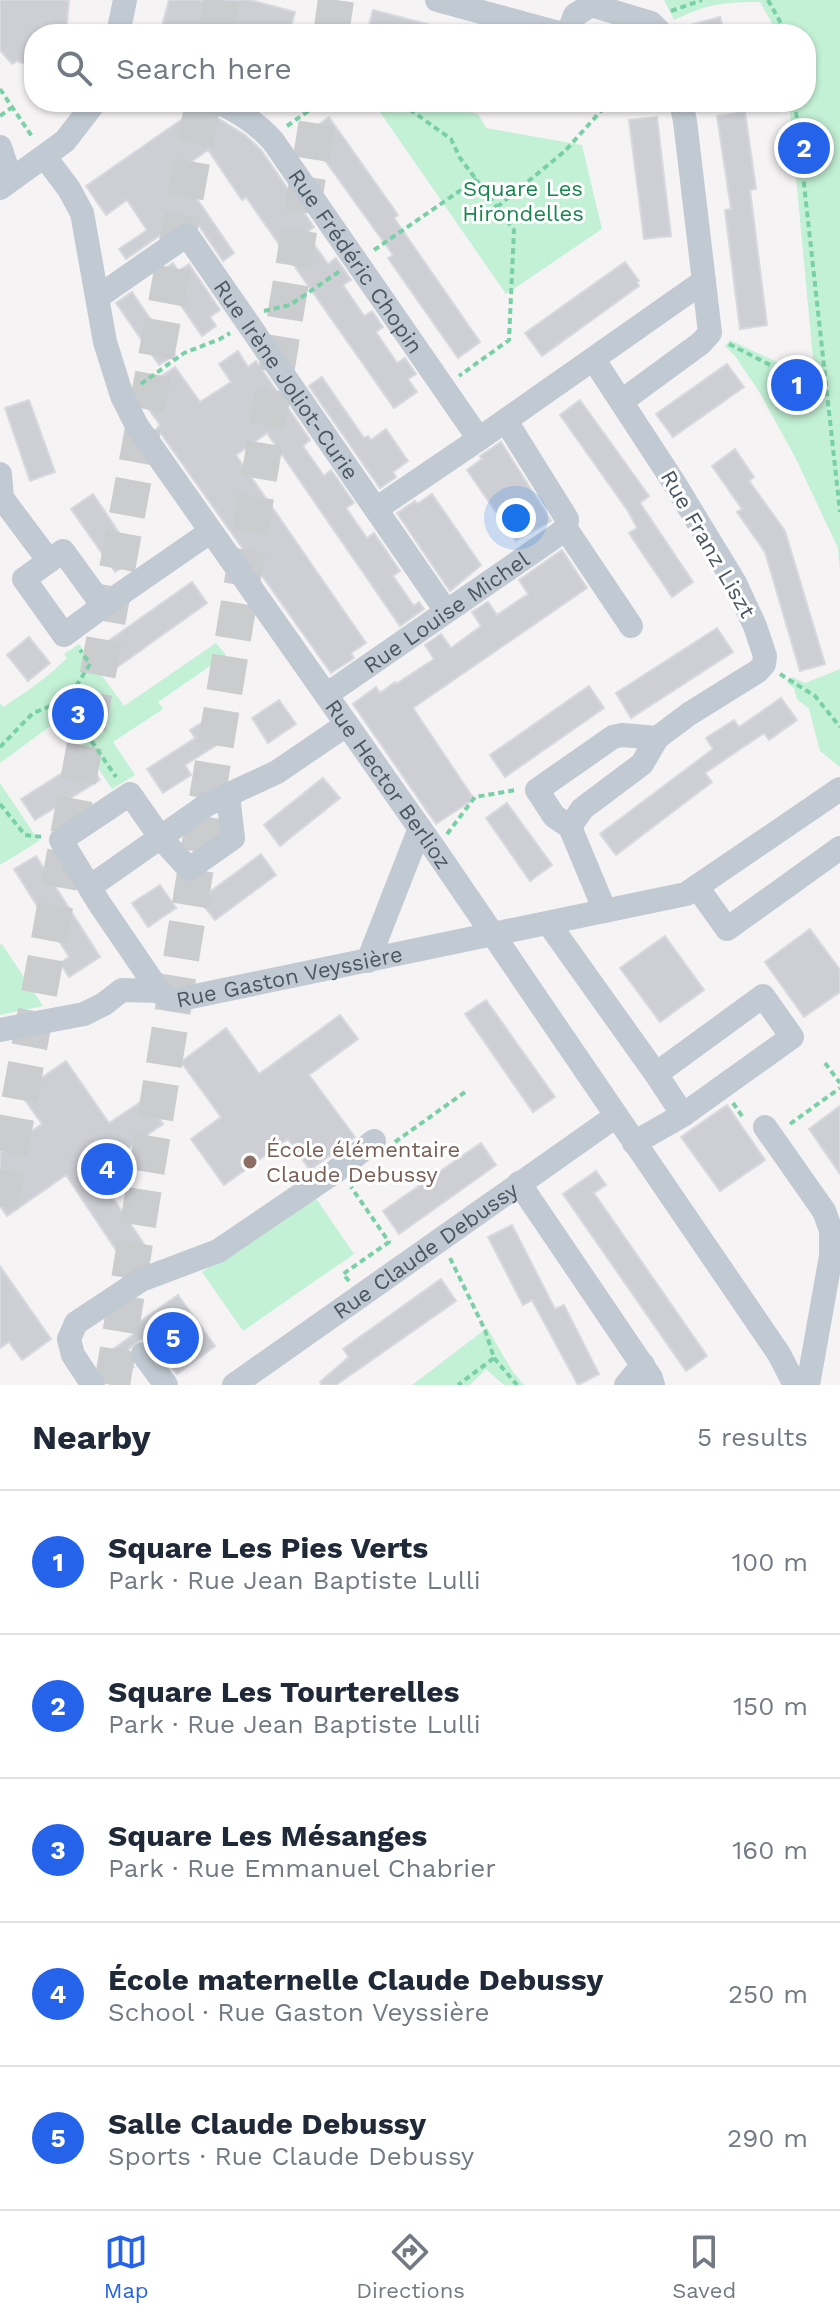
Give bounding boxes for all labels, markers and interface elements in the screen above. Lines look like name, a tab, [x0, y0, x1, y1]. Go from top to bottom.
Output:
search box	[24, 24, 816, 112]
icon: search	[52, 46, 96, 90]
text: Search here	[116, 51, 292, 86]
pin: 2	[778, 118, 830, 178]
street label: Rue Frédéric Chopin	[284, 164, 428, 358]
park label: Square Les Hirondelles	[462, 176, 584, 226]
street label: Rue Irène Joliot-Curie	[209, 275, 364, 484]
pin: 1	[771, 355, 823, 415]
street label: Rue Franz Liszt	[656, 466, 760, 622]
your location	[496, 498, 536, 538]
street label: Rue Louise Michel	[359, 546, 534, 678]
pin: 3	[52, 684, 104, 744]
street label: Rue Hector Berlioz	[321, 694, 457, 873]
street label: Rue Gaston Veyssière	[174, 941, 405, 1012]
place label: École élémentaire Claude Debussy	[266, 1137, 460, 1187]
pin: 4	[81, 1139, 133, 1199]
marker: École élémentaire Claude Debussy	[241, 1153, 259, 1171]
street label: Rue Claude Debussy	[328, 1176, 523, 1324]
pin: 5	[147, 1308, 199, 1368]
text: Nearby	[32, 1417, 151, 1457]
text: 5 results	[697, 1422, 808, 1452]
text: Square Les Pies Verts	[108, 1530, 428, 1565]
text: 1	[52, 1547, 64, 1577]
text: 100 m	[732, 1547, 808, 1577]
text: Park · Rue Jean Baptiste Lulli	[108, 1565, 481, 1595]
text: Square Les Tourterelles	[108, 1674, 460, 1709]
text: 2	[50, 1691, 66, 1721]
text: 150 m	[733, 1691, 808, 1721]
text: Park · Rue Jean Baptiste Lulli	[108, 1709, 481, 1739]
text: Square Les Mésanges	[108, 1818, 427, 1853]
text: 3	[50, 1835, 66, 1865]
text: 160 m	[732, 1835, 808, 1865]
text: Park · Rue Emmanuel Chabrier	[108, 1853, 496, 1883]
text: École maternelle Claude Debussy	[108, 1962, 603, 1997]
text: 4	[50, 1979, 66, 2009]
text: 250 m	[728, 1979, 808, 2009]
text: School · Rue Gaston Veyssière	[108, 1997, 490, 2027]
text: Salle Claude Debussy	[108, 2106, 426, 2141]
text: 5	[50, 2123, 66, 2153]
text: 290 m	[727, 2123, 808, 2153]
text: Sports · Rue Claude Debussy	[108, 2141, 474, 2171]
tab: Map	[104, 2230, 149, 2303]
tab: Directions	[356, 2230, 465, 2303]
tab: Saved	[672, 2230, 736, 2303]

